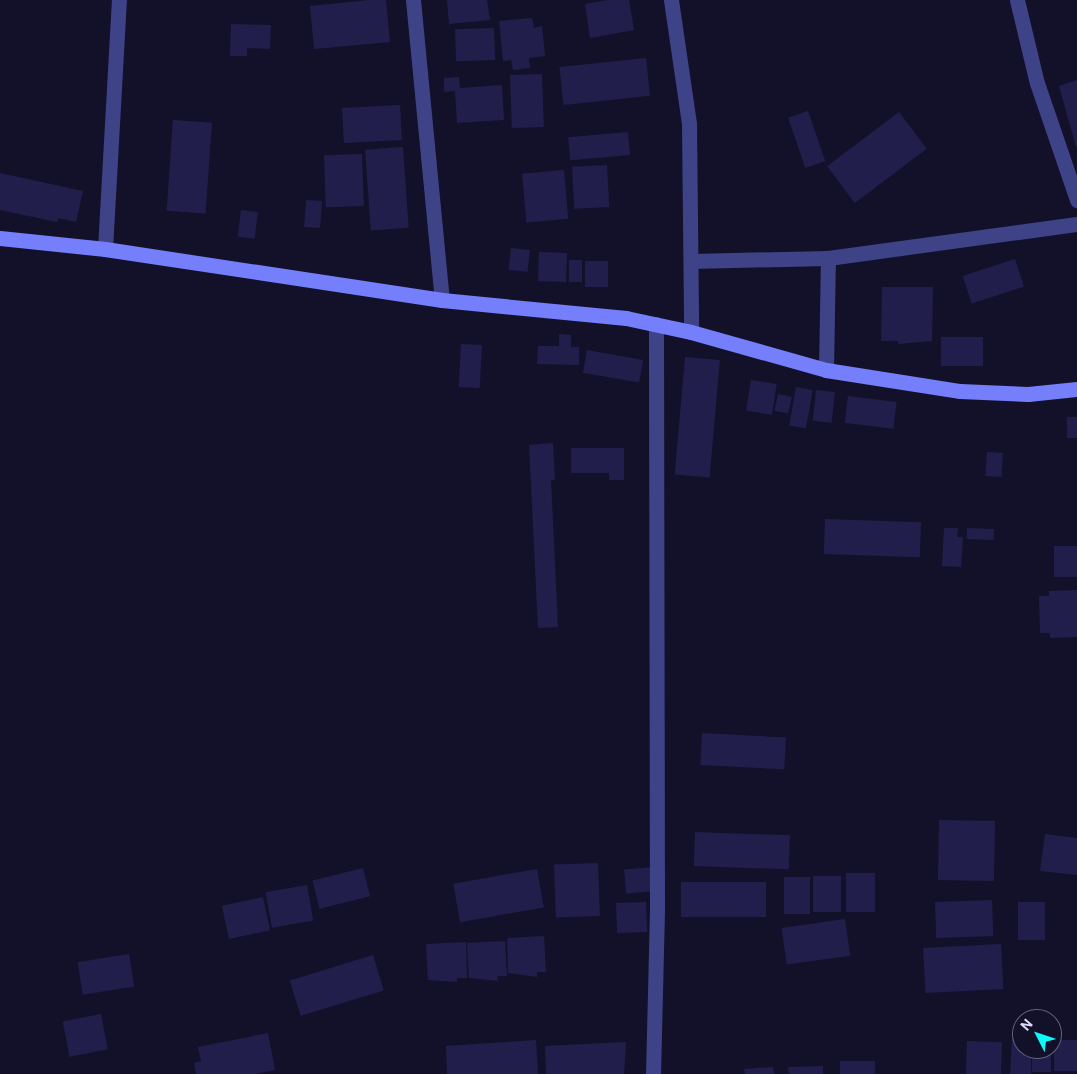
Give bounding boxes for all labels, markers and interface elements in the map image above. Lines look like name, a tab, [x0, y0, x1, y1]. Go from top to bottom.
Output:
north arrow	[1012, 1009, 1062, 1059]
text: N	[1017, 1016, 1036, 1034]

